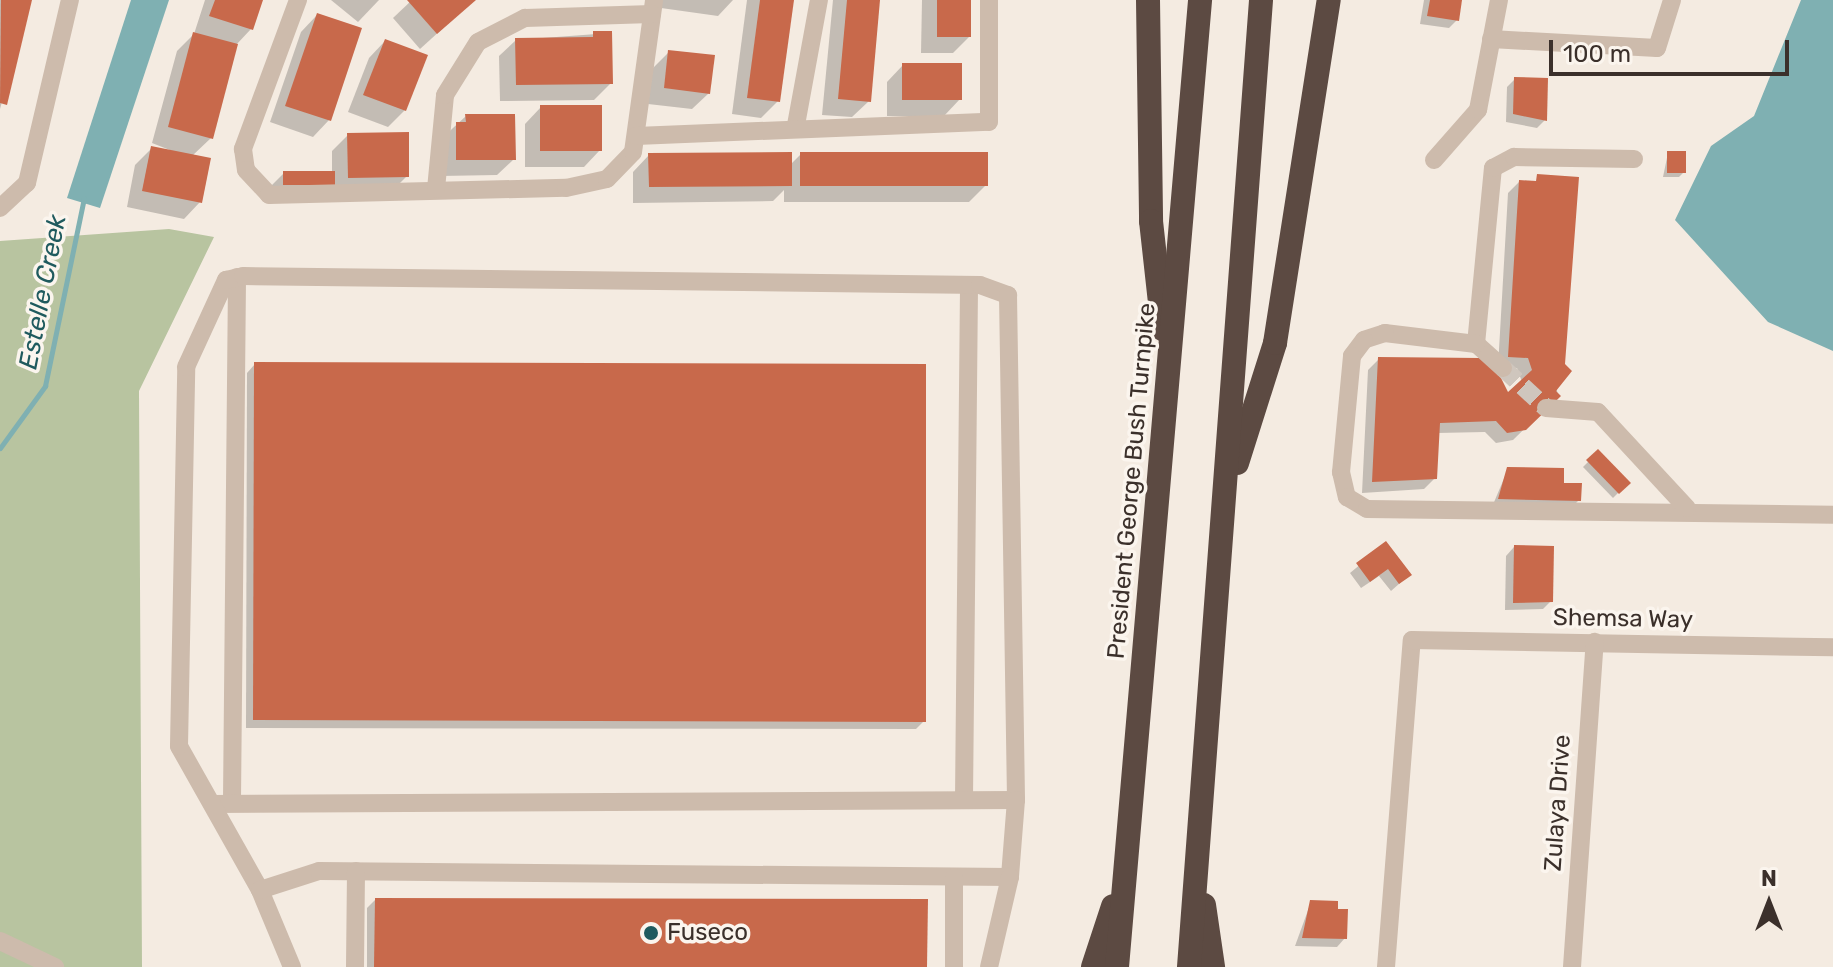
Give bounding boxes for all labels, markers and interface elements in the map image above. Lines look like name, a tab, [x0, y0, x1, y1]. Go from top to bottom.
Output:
scale bar	[1553, 24, 1793, 74]
text: 100 m	[1563, 40, 1631, 68]
water label: Estelle Creek	[13, 212, 73, 372]
street label: President George Bush Turnpike	[1102, 301, 1162, 661]
street label: Shemsa Way	[1552, 603, 1694, 635]
street label: Zulaya Drive	[1539, 734, 1577, 872]
north arrow	[1729, 863, 1809, 943]
text: N	[1761, 865, 1777, 892]
place label: Fuseco	[667, 919, 748, 947]
marker: Fuseco	[642, 924, 660, 942]

